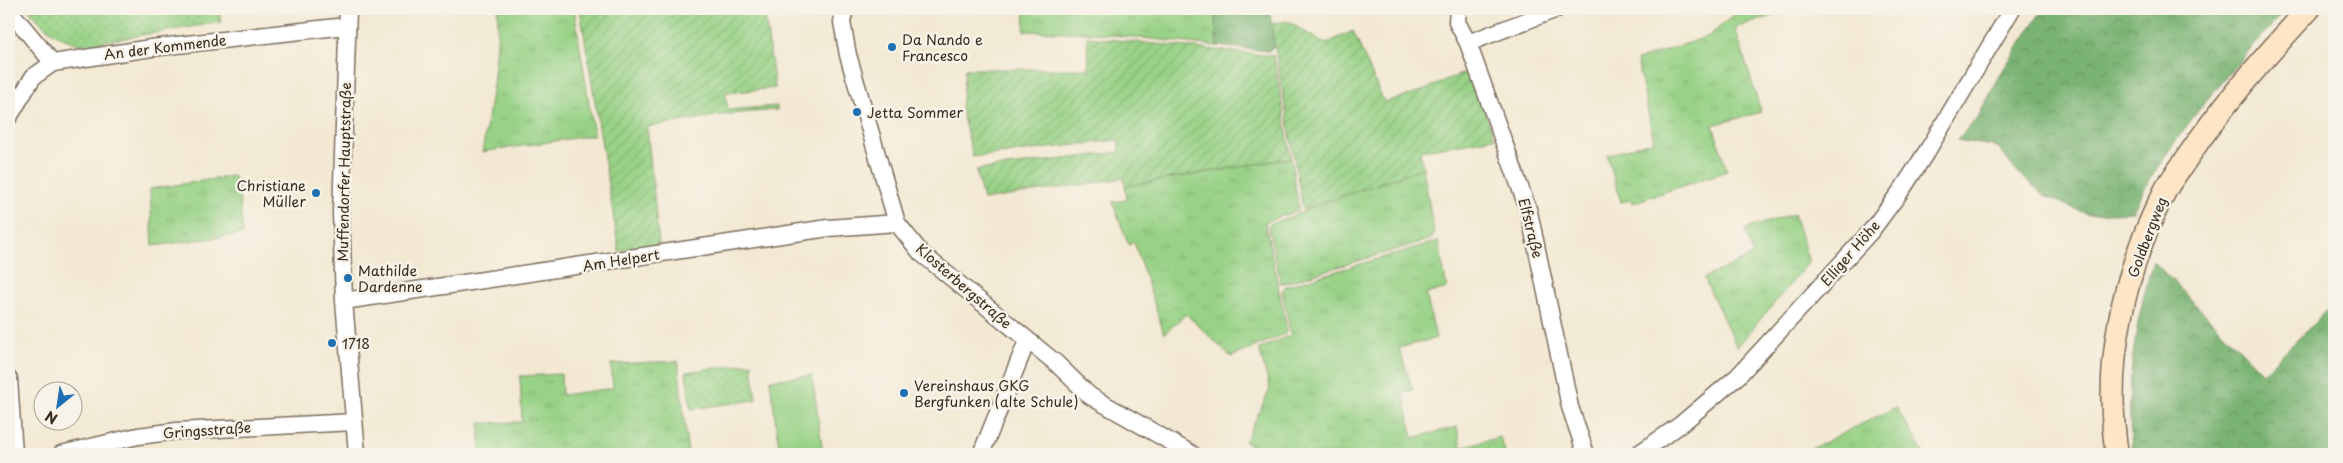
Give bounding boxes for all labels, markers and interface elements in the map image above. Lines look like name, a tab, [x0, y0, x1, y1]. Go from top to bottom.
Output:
street label: An der Kommende	[103, 29, 228, 65]
place label: Da Nando e Francesco	[902, 29, 983, 66]
marker: Da Nando e Francesco	[886, 41, 898, 53]
street label: Muffendorfer Hauptstraße	[332, 82, 356, 262]
place label: Jetta Sommer	[867, 102, 963, 123]
marker: Jetta Sommer	[851, 106, 863, 118]
place label: Christiane Müller	[237, 175, 306, 212]
marker: Christiane Müller	[310, 187, 322, 199]
street label: Goldbergweg	[2122, 194, 2172, 280]
street label: Elfstraße	[1513, 196, 1549, 260]
street label: Elliger Höhe	[1816, 216, 1884, 290]
street label: Klosterbergstraße	[912, 239, 1016, 333]
street label: Am Helpert	[581, 244, 661, 276]
place label: Mathilde Dardenne	[358, 260, 423, 297]
marker: Mathilde Dardenne	[342, 272, 354, 284]
place label: 1718	[342, 333, 370, 354]
marker: 1718	[326, 337, 338, 349]
place label: Vereinshaus GKG Bergfunken (alte Schule)	[914, 375, 1079, 412]
north arrow	[32, 380, 82, 430]
marker: Vereinshaus GKG Bergfunken (alte Schule)	[898, 387, 910, 399]
text: N	[41, 406, 61, 430]
street label: Gringsstraße	[162, 416, 252, 444]

